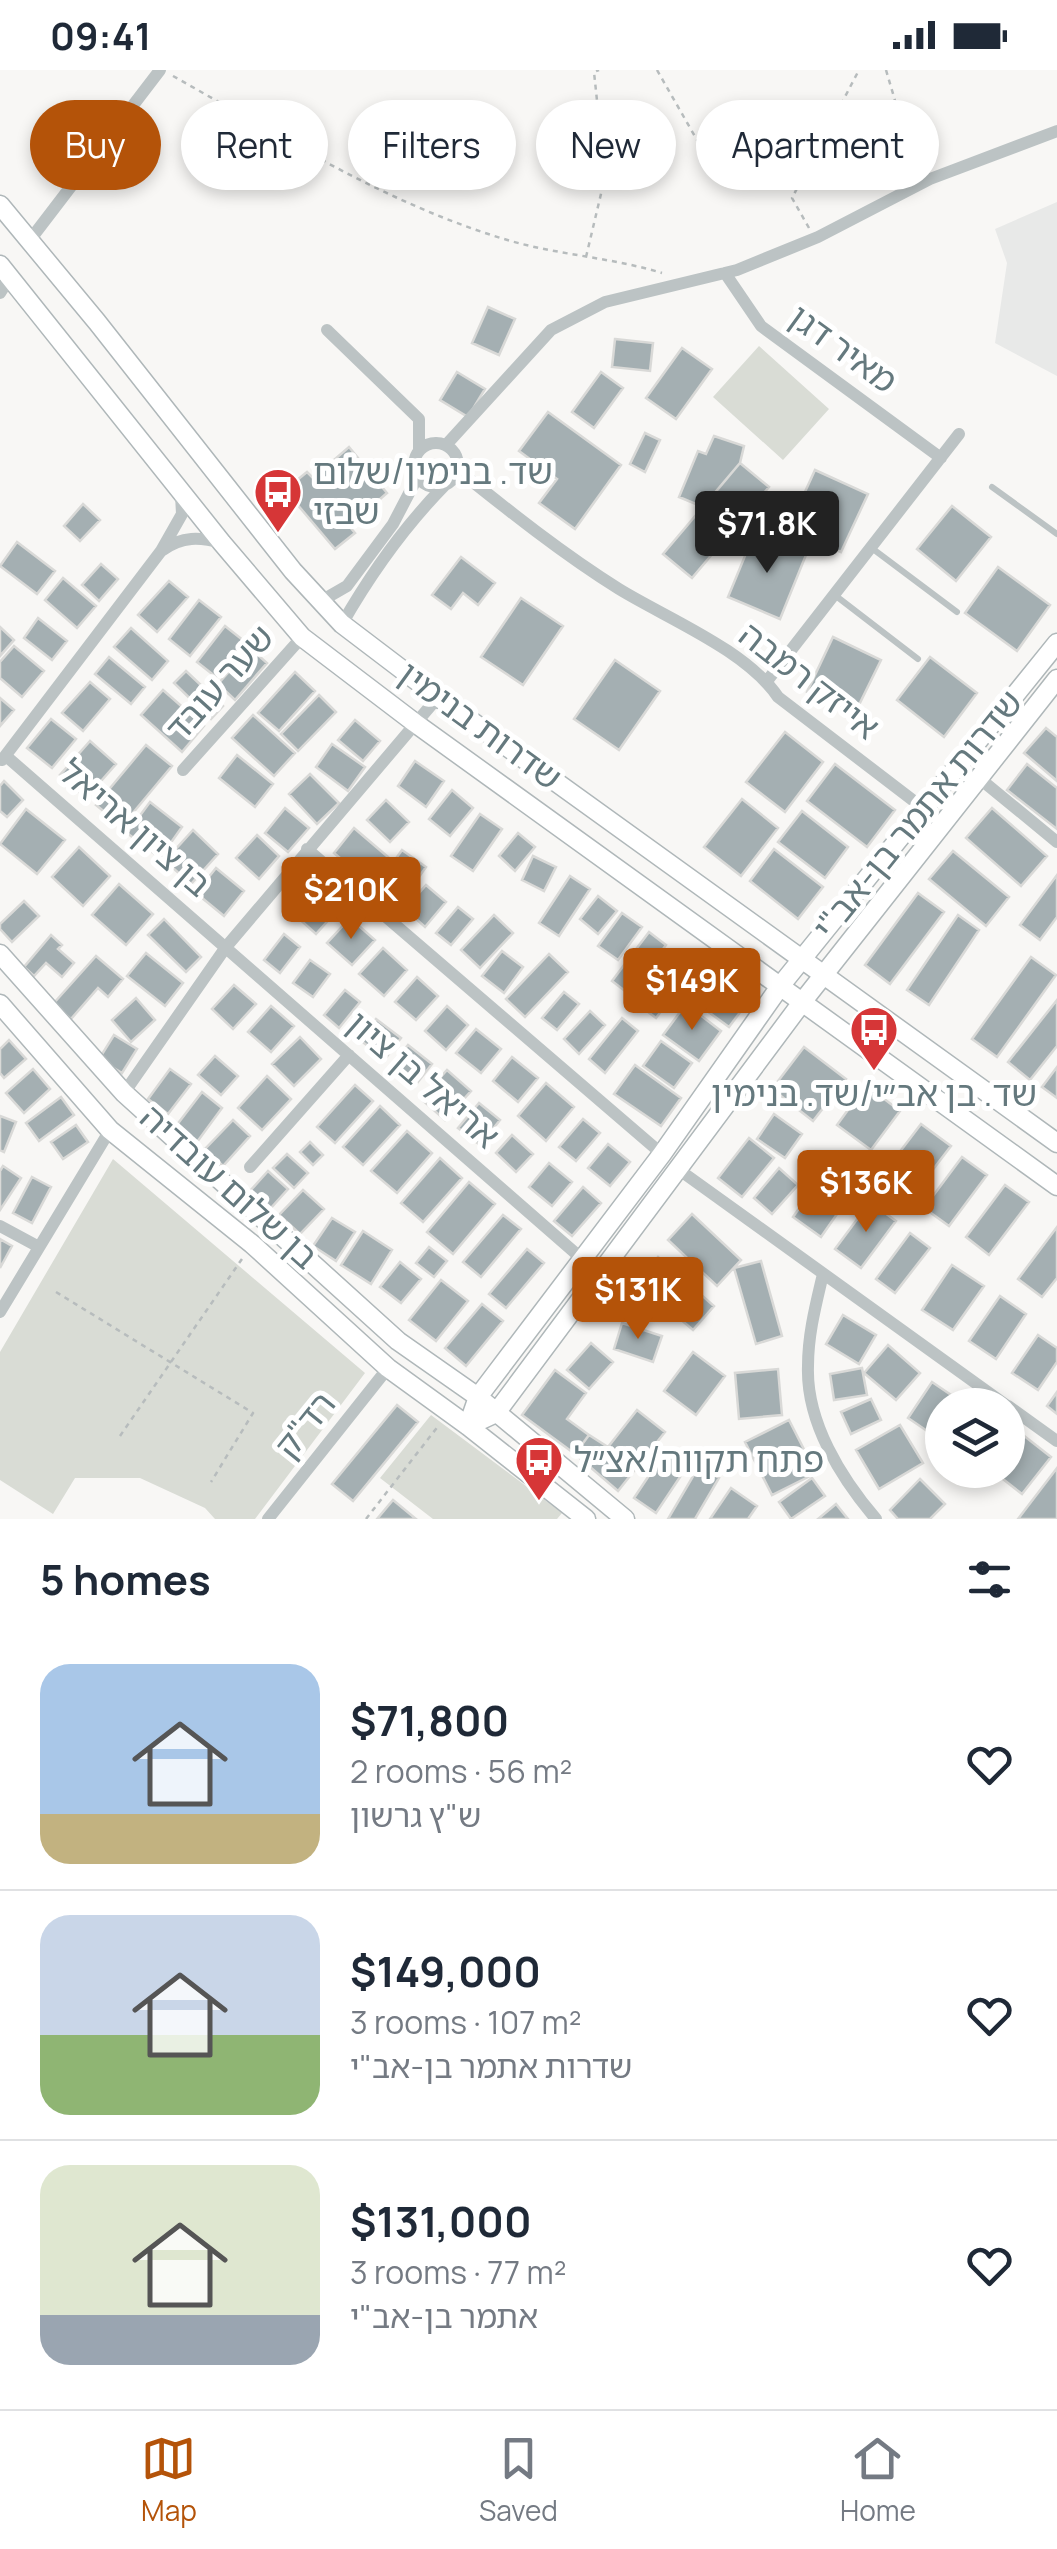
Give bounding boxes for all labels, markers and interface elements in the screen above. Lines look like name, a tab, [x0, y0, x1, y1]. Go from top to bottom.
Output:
text: 09:41	[50, 9, 151, 61]
chip: Buy	[30, 100, 161, 190]
chip: Rent	[181, 100, 328, 190]
chip: Filters	[348, 100, 516, 190]
chip: New	[536, 100, 676, 190]
chip: Apartment	[696, 100, 939, 190]
street label: מאיר דגן	[780, 293, 907, 404]
place label: שד. בנימין/שלום שבזי	[313, 447, 553, 535]
bus stop icon: שד. בנימין/שלום שבזי	[252, 466, 304, 534]
pin: $71.8K	[686, 491, 848, 576]
text: $71.8K	[717, 501, 817, 545]
street label: אייזק רמבה	[730, 610, 890, 750]
street label: שער עובד	[154, 614, 284, 751]
street label: שדרות בנימין	[389, 650, 572, 801]
street label: שדרות אתמר בן-אב"י	[801, 679, 1033, 949]
street label: בן ציון אריאל	[49, 748, 222, 907]
pin: $210K	[281, 857, 421, 942]
text: $210K	[304, 867, 398, 911]
pin: $149K	[622, 948, 762, 1033]
text: $149K	[645, 958, 739, 1002]
street label: אריאל בן ציון	[337, 1000, 510, 1159]
bus stop icon: שד. בן אב״י/שד. בנימין	[848, 1004, 900, 1072]
place label: שד. בן אב״י/שד. בנימין	[711, 1069, 1037, 1117]
street label: בן שלום עובדיה	[130, 1093, 329, 1279]
pin: $136K	[796, 1150, 936, 1235]
text: $136K	[819, 1160, 913, 1204]
pin: $131K	[568, 1257, 708, 1342]
text: $131K	[594, 1267, 682, 1311]
street label: רד"ק	[263, 1381, 346, 1468]
map controls	[925, 1388, 1025, 1488]
button: layers	[925, 1388, 1025, 1488]
bus stop icon: פתח תקווה/אצ״ל	[513, 1434, 565, 1502]
place label: פתח תקווה/אצ״ל	[574, 1435, 824, 1483]
text: 5 homes	[40, 1550, 211, 1608]
icon: filters	[962, 1552, 1017, 1607]
text: $71,800	[350, 1691, 509, 1749]
icon: home	[120, 1704, 240, 1824]
icon: heart	[962, 1737, 1017, 1792]
text: 2 rooms · 56 m²	[350, 1749, 572, 1793]
text: ש"ץ גרשון	[350, 1793, 481, 1837]
text: $149,000	[350, 1942, 541, 2000]
icon: home	[120, 1955, 240, 2075]
icon: heart	[962, 1988, 1017, 2043]
text: 3 rooms · 107 m²	[350, 2000, 582, 2044]
text: שדרות אתמר בן-אב"י	[350, 2044, 632, 2088]
text: $131,000	[350, 2192, 532, 2250]
icon: home	[120, 2205, 240, 2325]
icon: heart	[962, 2238, 1017, 2293]
text: 3 rooms · 77 m²	[350, 2250, 566, 2294]
text: אתמר בן-אב"י	[350, 2294, 538, 2338]
tab: Map	[141, 2431, 197, 2529]
tab: Saved	[479, 2431, 558, 2529]
tab: Home	[840, 2431, 916, 2529]

